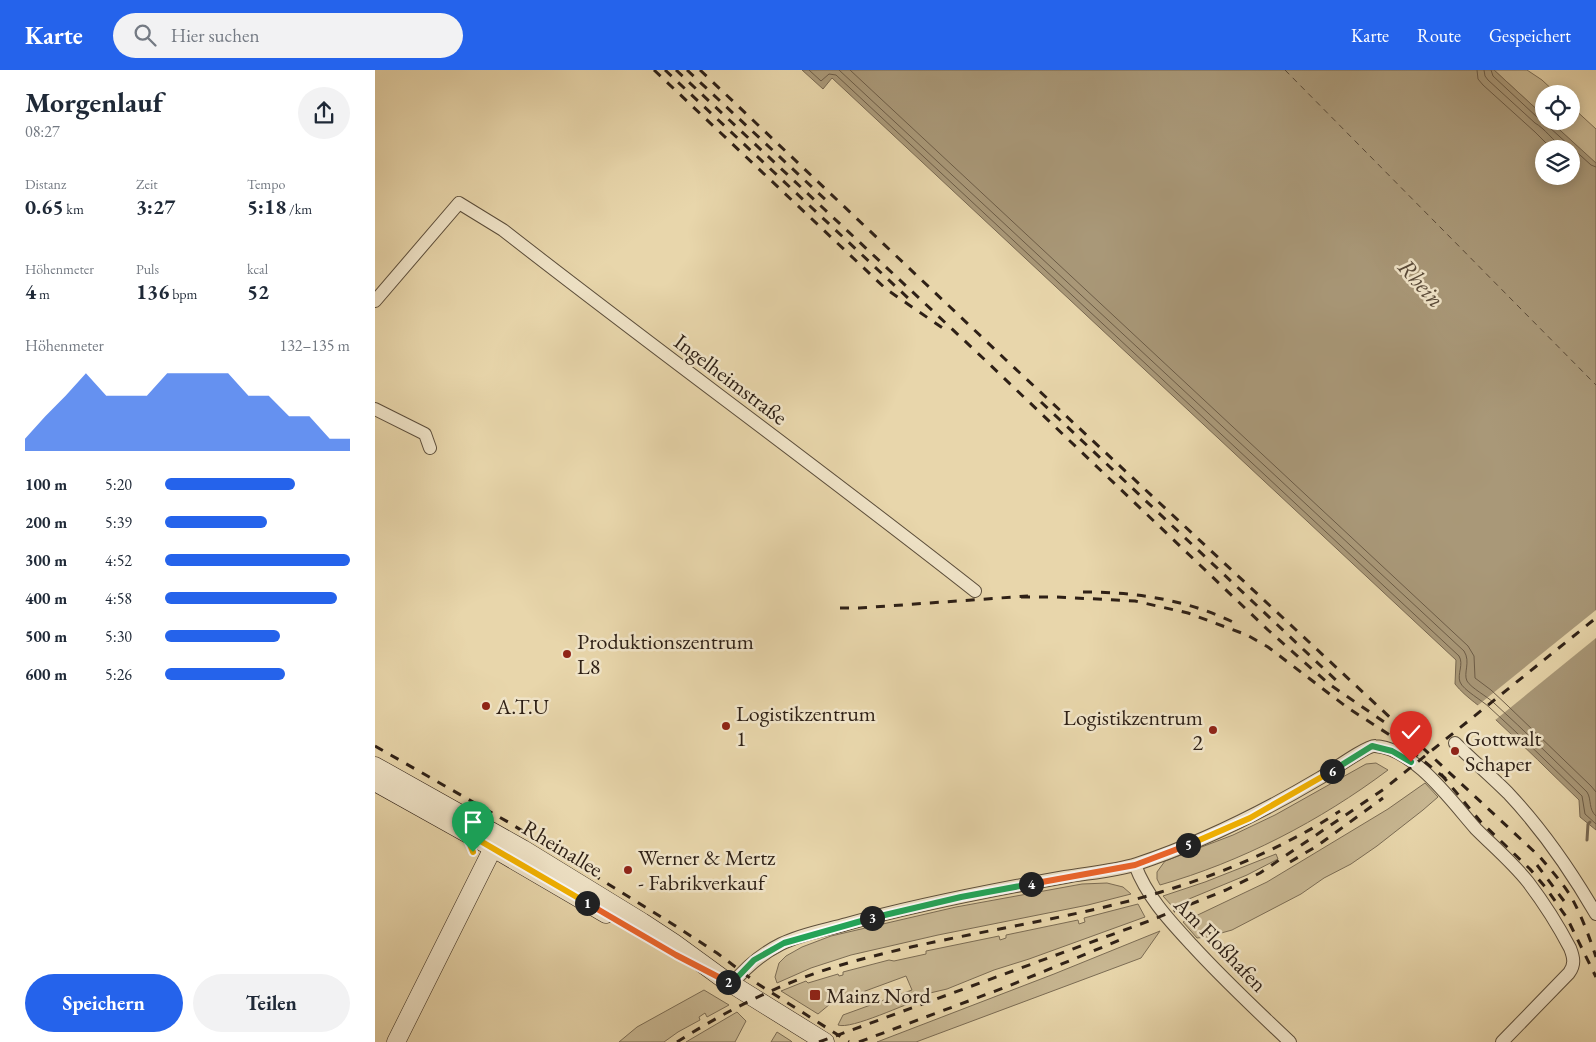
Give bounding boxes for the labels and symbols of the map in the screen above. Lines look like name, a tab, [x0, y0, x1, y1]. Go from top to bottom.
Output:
water label: Rhein	[1391, 252, 1452, 314]
street label: Ingelheimstraße	[668, 327, 794, 432]
place label: Produktionszentrum L8	[577, 627, 754, 681]
marker: Produktionszentrum L8	[561, 648, 573, 660]
place label: A.T.U	[495, 692, 550, 721]
place label: Logistikzentrum 1	[736, 699, 876, 753]
marker: A.T.U	[480, 700, 492, 712]
place label: Logistikzentrum 2	[1063, 703, 1203, 757]
pin	[1390, 711, 1432, 762]
marker: Logistikzentrum 1	[720, 720, 732, 732]
marker: Logistikzentrum 2	[1207, 724, 1219, 736]
place label: Gottwalt Schaper	[1465, 724, 1542, 778]
marker: Gottwalt Schaper	[1449, 745, 1461, 757]
pin: 6	[1319, 758, 1345, 784]
pin	[452, 801, 494, 852]
street label: Rheinallee	[517, 813, 609, 884]
pin: 5	[1175, 832, 1201, 858]
place label: Werner & Mertz - Fabrikverkauf	[638, 843, 776, 897]
marker: Werner & Mertz - Fabrikverkauf	[622, 864, 634, 876]
pin: 4	[1019, 872, 1043, 896]
pin: 1	[575, 890, 599, 916]
street label: Am Floßhafen	[1167, 890, 1274, 999]
pin: 3	[859, 906, 885, 930]
pin: 2	[715, 970, 741, 994]
place label: Mainz Nord	[826, 981, 932, 1010]
marker: Mainz Nord	[808, 988, 822, 1002]

